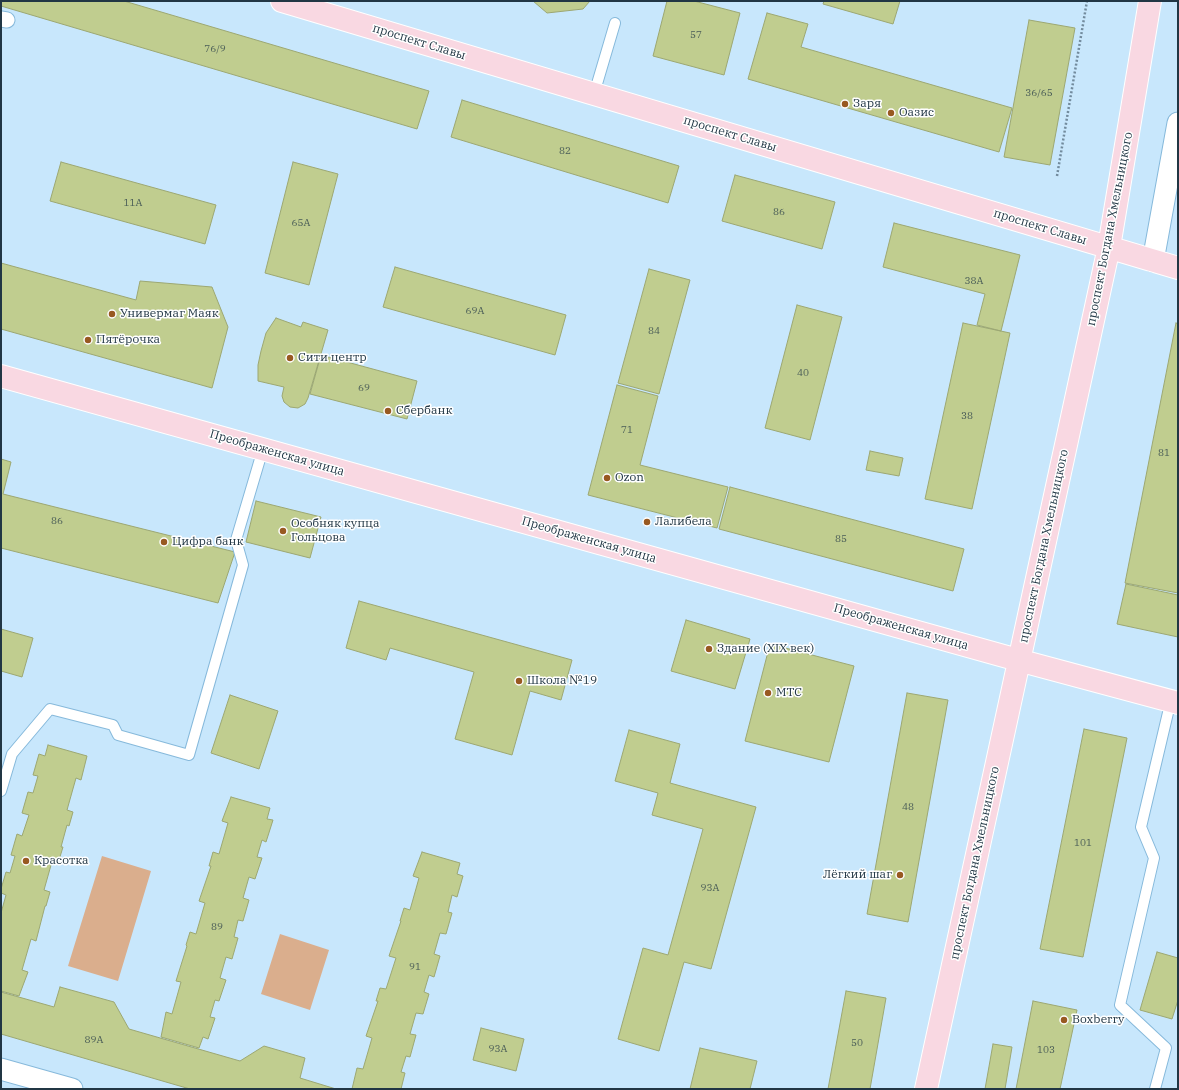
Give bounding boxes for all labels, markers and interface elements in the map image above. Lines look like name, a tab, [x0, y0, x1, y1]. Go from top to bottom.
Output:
street label: проспект Славы	[371, 21, 467, 63]
house number: 57	[690, 29, 702, 41]
house number: 76/9	[204, 43, 226, 55]
house number: 36/65	[1025, 87, 1053, 99]
place label: Заря	[853, 97, 881, 111]
marker: Заря	[840, 99, 850, 109]
place label: Оазис	[899, 106, 934, 120]
marker: Оазис	[886, 108, 896, 118]
street label: проспект Славы	[682, 113, 778, 155]
street label: проспект Богдана Хмельницкого	[1084, 131, 1136, 327]
house number: 82	[559, 145, 571, 157]
house number: 11А	[124, 197, 142, 209]
house number: 86	[773, 206, 785, 218]
street label: проспект Славы	[992, 206, 1088, 248]
house number: 65А	[292, 217, 310, 229]
house number: 38А	[965, 275, 983, 287]
house number: 69А	[466, 305, 484, 317]
place label: Универмаг Маяк	[120, 307, 219, 321]
marker: Универмаг Маяк	[107, 309, 117, 319]
house number: 84	[648, 325, 660, 337]
place label: Пятёрочка	[96, 333, 160, 347]
marker: Пятёрочка	[83, 335, 93, 345]
place label: Сити центр	[298, 351, 367, 365]
marker: Сити центр	[285, 353, 295, 363]
house number: 40	[797, 367, 809, 379]
house number: 69	[358, 382, 370, 394]
place label: Сбербанк	[396, 404, 452, 418]
marker: Сбербанк	[383, 406, 393, 416]
house number: 38	[961, 410, 973, 422]
house number: 71	[621, 424, 633, 436]
street label: Преображенская улица	[208, 427, 346, 479]
house number: 81	[1158, 447, 1170, 459]
street label: проспект Богдана Хмельницкого	[1016, 448, 1072, 644]
place label: Ozon	[615, 471, 644, 485]
marker: Ozon	[602, 473, 612, 483]
street label: Преображенская улица	[520, 514, 658, 566]
house number: 86	[51, 515, 63, 527]
place label: Лалибела	[655, 515, 712, 529]
place label: Особняк купца Гольцова	[291, 517, 380, 545]
marker: Лалибела	[642, 517, 652, 527]
marker: Особняк купца Гольцова	[278, 526, 288, 536]
house number: 85	[835, 533, 847, 545]
place label: Цифра банк	[172, 535, 243, 549]
marker: Цифра банк	[159, 537, 169, 547]
street label: Преображенская улица	[832, 601, 970, 653]
place label: Здание (XIX век)	[717, 642, 814, 656]
marker: Здание (XIX век)	[704, 644, 714, 654]
place label: Школа №19	[527, 674, 597, 688]
marker: Школа №19	[514, 676, 524, 686]
place label: МТС	[776, 686, 802, 700]
marker: МТС	[763, 688, 773, 698]
street label: проспект Богдана Хмельницкого	[947, 765, 1003, 961]
house number: 48	[902, 801, 914, 813]
house number: 101	[1074, 837, 1092, 849]
place label: Красотка	[34, 854, 89, 868]
marker: Красотка	[21, 856, 31, 866]
place label: Лёгкий шаг	[823, 868, 892, 882]
marker: Лёгкий шаг	[895, 870, 905, 880]
house number: 93А	[701, 882, 719, 894]
house number: 89	[211, 921, 223, 933]
house number: 91	[409, 961, 421, 973]
place label: Boxberry	[1072, 1013, 1124, 1027]
marker: Boxberry	[1059, 1015, 1069, 1025]
house number: 89А	[85, 1034, 103, 1046]
house number: 50	[851, 1037, 863, 1049]
house number: 93А	[489, 1043, 507, 1055]
house number: 103	[1037, 1044, 1055, 1056]

